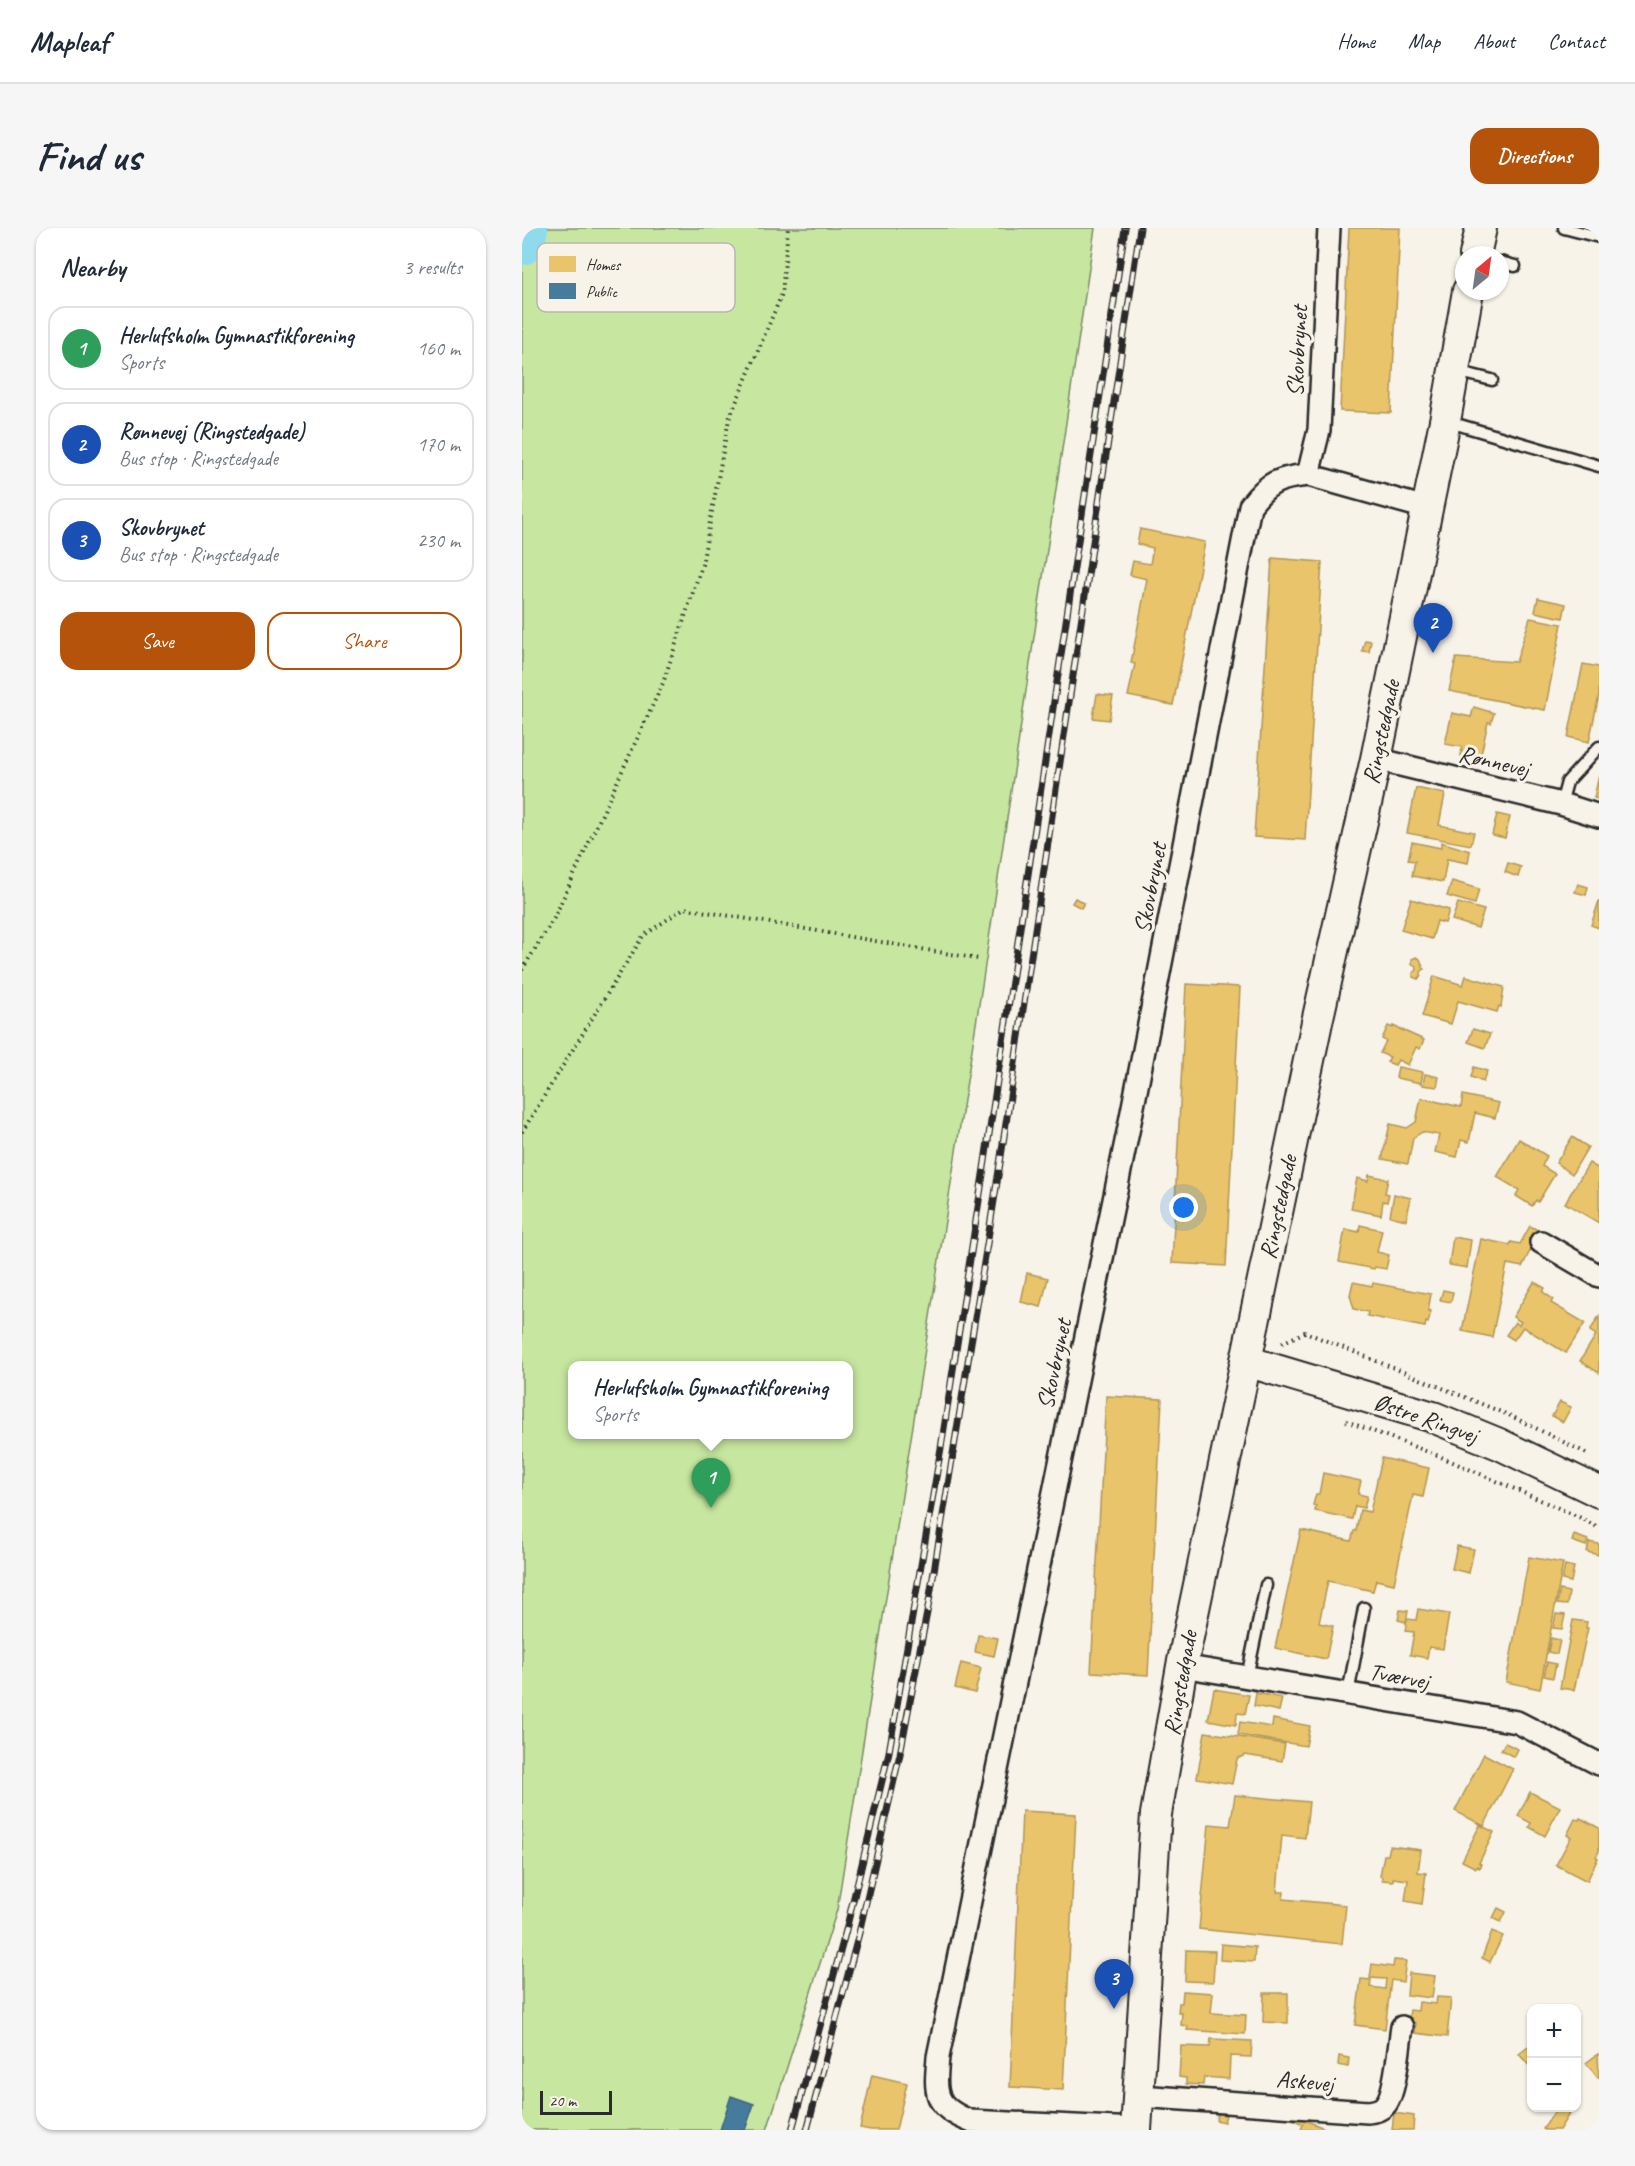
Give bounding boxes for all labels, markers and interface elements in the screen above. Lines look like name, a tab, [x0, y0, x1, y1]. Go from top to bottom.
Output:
text: Mapleaf	[30, 24, 108, 59]
text: Home	[1337, 28, 1375, 54]
text: Map	[1408, 28, 1440, 54]
text: About	[1473, 28, 1515, 54]
text: Contact	[1548, 28, 1605, 54]
button: Directions	[1470, 128, 1599, 184]
text: Find us	[36, 130, 141, 183]
legend	[537, 243, 735, 312]
north arrow	[1455, 246, 1509, 300]
text: Nearby	[60, 251, 125, 284]
text: 3 results	[403, 255, 462, 280]
text: Homes	[586, 255, 622, 275]
text: Public	[586, 282, 618, 302]
street label: Skovbrynet	[1280, 303, 1314, 397]
text: Herlufsholm Gymnastikforening	[119, 322, 354, 350]
text: 1	[77, 336, 86, 361]
text: 160 m	[417, 336, 460, 361]
text: Sports	[119, 350, 164, 375]
text: Rønnevej (Ringstedgade)	[119, 418, 304, 446]
text: 2	[77, 432, 86, 457]
text: 170 m	[417, 432, 460, 457]
text: Bus stop · Ringstedgade	[119, 446, 278, 471]
text: Skovbrynet	[119, 514, 204, 542]
text: 3	[77, 528, 86, 553]
text: 230 m	[417, 528, 460, 553]
text: Bus stop · Ringstedgade	[119, 542, 278, 567]
pin: 2	[1414, 604, 1452, 653]
button: Save	[60, 612, 255, 670]
button: Share	[267, 612, 462, 670]
street label: Ringstedgade	[1355, 675, 1407, 787]
street label: Rønnevej	[1456, 738, 1535, 784]
street label: Skovbrynet	[1127, 838, 1174, 936]
street label: Ringstedgade	[1252, 1150, 1304, 1262]
your location	[1169, 1193, 1198, 1222]
street label: Skovbrynet	[1030, 1314, 1079, 1412]
popup	[568, 1361, 853, 1439]
text: Herlufsholm Gymnastikforening	[593, 1374, 828, 1402]
street label: Østre Ringvej	[1370, 1386, 1485, 1451]
text: Sports	[593, 1402, 638, 1427]
pin: 1	[692, 1458, 730, 1508]
street label: Ringstedgade	[1156, 1626, 1204, 1738]
street label: Tværvej	[1367, 1656, 1434, 1697]
pin: 3	[1094, 1960, 1134, 2009]
map controls	[1527, 2004, 1581, 2112]
button: +	[1527, 2004, 1581, 2058]
button: −	[1527, 2058, 1581, 2112]
street label: Askevej	[1275, 2064, 1338, 2099]
scale bar	[540, 2088, 612, 2116]
text: 20 m	[549, 2091, 576, 2111]

